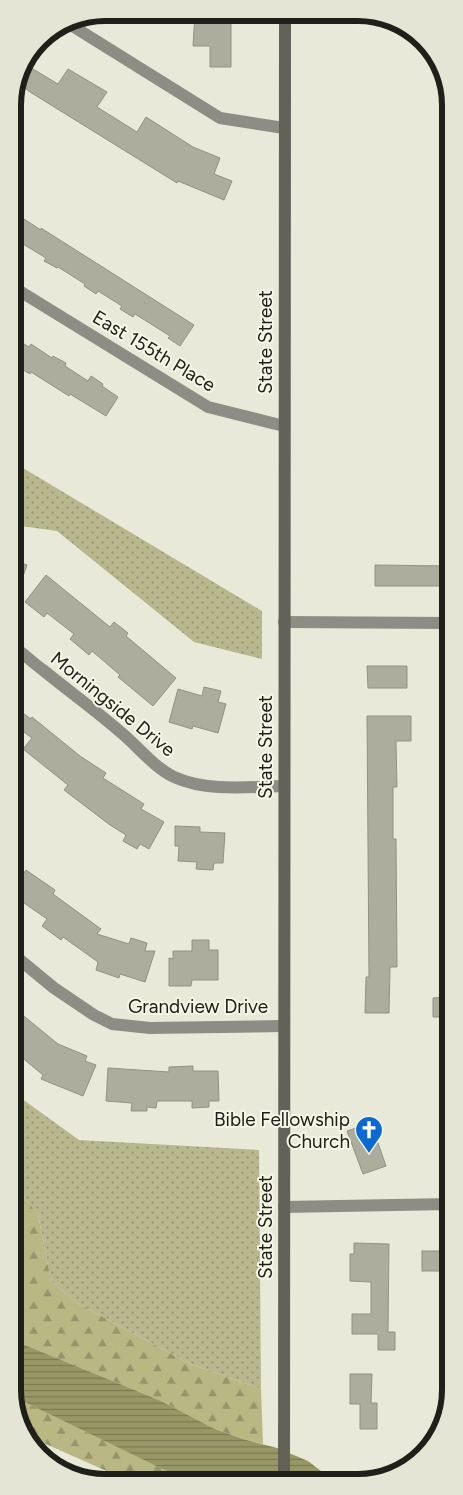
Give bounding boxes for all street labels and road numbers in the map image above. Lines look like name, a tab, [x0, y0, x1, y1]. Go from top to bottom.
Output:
street label: State Street	[254, 290, 277, 394]
street label: East 155th Place	[88, 305, 220, 397]
street label: Morningside Drive	[46, 647, 180, 761]
street label: State Street	[254, 695, 277, 799]
street label: Grandview Drive	[128, 995, 268, 1018]
street label: State Street	[254, 1175, 277, 1279]

